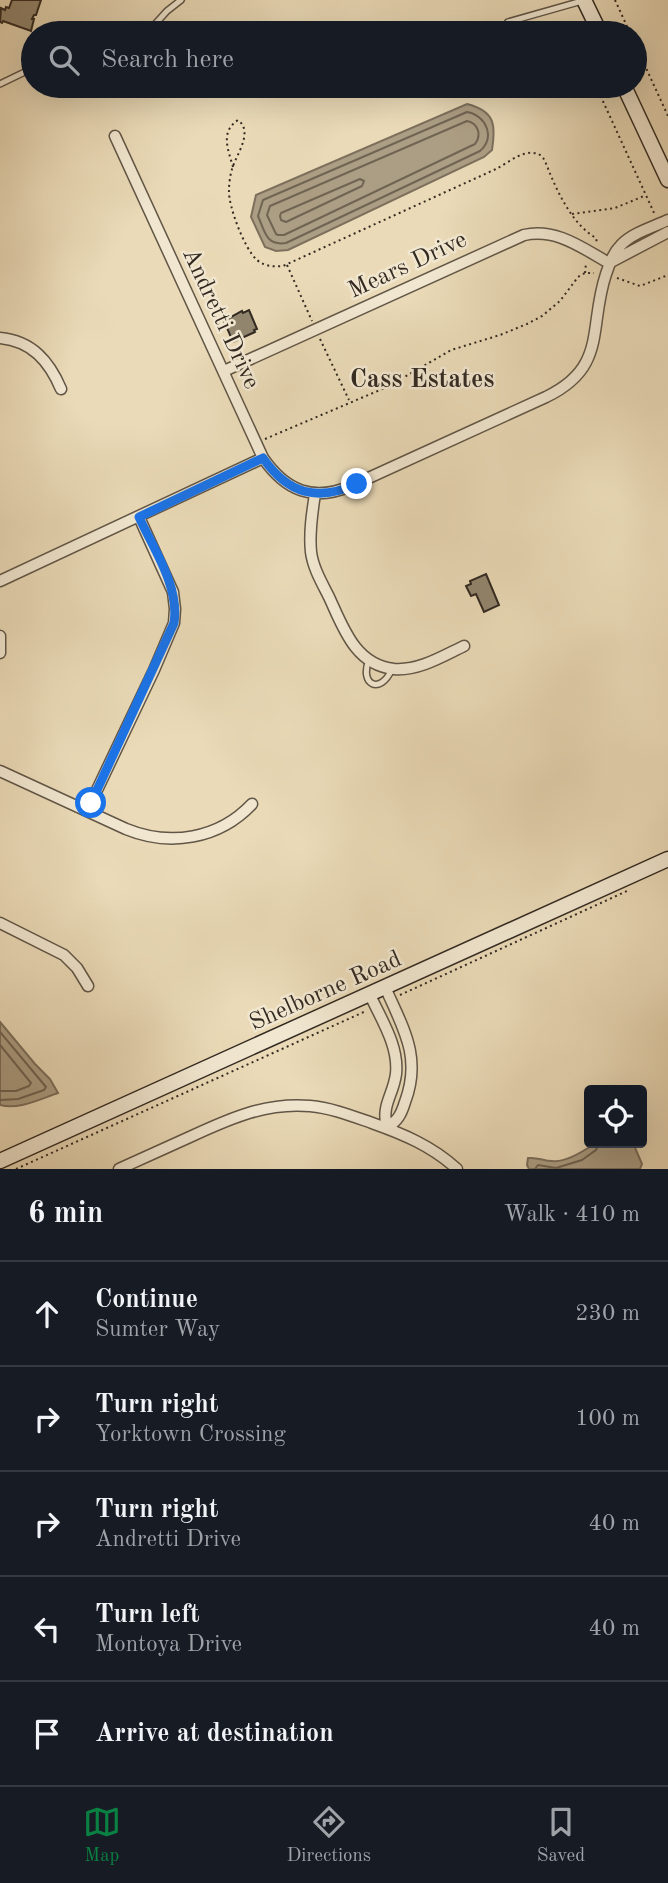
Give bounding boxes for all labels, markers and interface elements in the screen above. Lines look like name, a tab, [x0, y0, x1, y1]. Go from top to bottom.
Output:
search box	[21, 21, 647, 98]
icon: search	[45, 41, 83, 79]
text: Search here	[101, 47, 234, 73]
street label: Mears Drive	[345, 228, 471, 304]
street label: Andretti Drive	[177, 245, 263, 393]
district label: Cass Estates	[350, 367, 494, 393]
route end	[341, 468, 372, 499]
route start	[75, 787, 106, 818]
street label: Shelborne Road	[246, 948, 405, 1036]
map controls	[584, 1085, 647, 1148]
button: locate	[584, 1085, 647, 1148]
text: 6 min	[28, 1199, 103, 1229]
text: Walk · 410 m	[504, 1203, 640, 1226]
text: Continue	[95, 1287, 198, 1313]
icon: ahead	[28, 1295, 66, 1333]
text: 230 m	[575, 1302, 640, 1325]
text: Sumter Way	[95, 1318, 220, 1341]
text: Turn right	[95, 1392, 218, 1418]
icon: right	[28, 1400, 66, 1438]
text: 100 m	[575, 1407, 640, 1430]
text: Yorktown Crossing	[95, 1423, 286, 1446]
text: Turn right	[95, 1497, 218, 1523]
icon: right	[28, 1505, 66, 1543]
text: 40 m	[589, 1512, 640, 1535]
text: Andretti Drive	[95, 1528, 241, 1551]
text: Turn left	[95, 1602, 200, 1628]
icon: left	[28, 1610, 66, 1648]
text: 40 m	[589, 1617, 640, 1640]
text: Montoya Drive	[95, 1633, 242, 1656]
icon: arrive	[28, 1715, 66, 1753]
text: Arrive at destination	[95, 1721, 334, 1747]
tab: Map	[83, 1803, 121, 1868]
tab: Directions	[287, 1803, 371, 1868]
tab: Saved	[537, 1803, 585, 1868]

